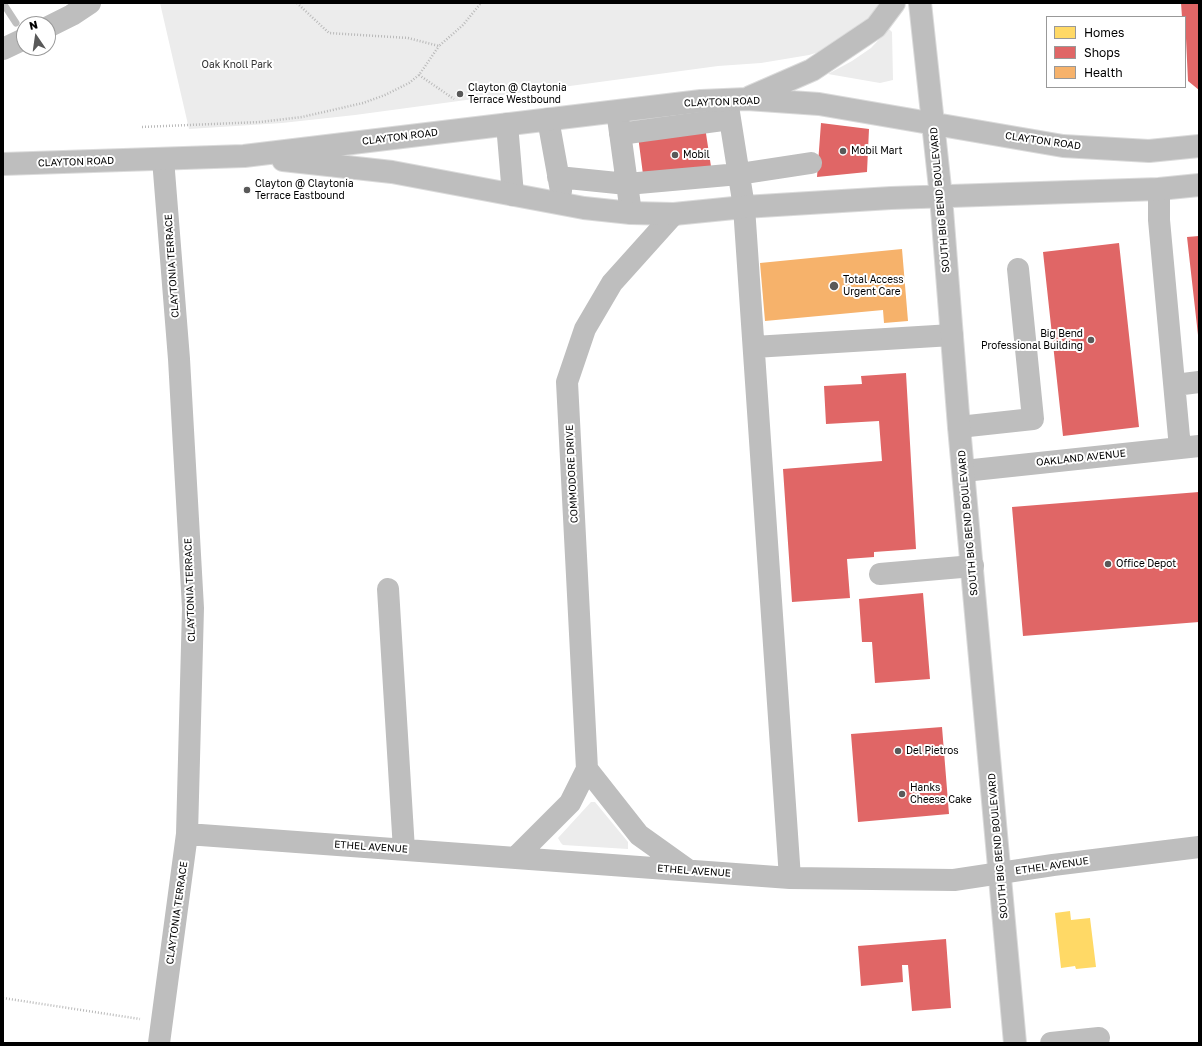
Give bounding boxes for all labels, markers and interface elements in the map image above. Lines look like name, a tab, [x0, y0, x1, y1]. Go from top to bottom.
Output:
north arrow	[16, 16, 56, 56]
legend	[1046, 16, 1186, 88]
text: N	[28, 18, 39, 32]
text: Homes	[1084, 25, 1124, 40]
text: Shops	[1084, 45, 1120, 60]
park label: Oak Knoll Park	[202, 59, 272, 71]
text: Health	[1084, 65, 1123, 80]
place label: Clayton @ Claytonia Terrace Westbound	[468, 82, 567, 106]
marker: Clayton @ Claytonia Terrace Westbound	[455, 89, 465, 99]
street label: CLAYTON ROAD	[684, 95, 760, 109]
street label: CLAYTON ROAD	[361, 126, 439, 148]
street label: SOUTH BIG BEND BOULEVARD	[928, 127, 952, 273]
street label: CLAYTON ROAD	[1004, 130, 1082, 152]
place label: Mobil Mart	[851, 145, 902, 157]
marker: Mobil Mart	[838, 146, 848, 156]
place label: Mobil	[683, 149, 710, 161]
marker: Mobil	[670, 150, 680, 160]
street label: CLAYTON ROAD	[38, 155, 114, 169]
place label: Clayton @ Claytonia Terrace Eastbound	[255, 178, 354, 202]
marker: Clayton @ Claytonia Terrace Eastbound	[242, 185, 252, 195]
street label: CLAYTONIA TERRACE	[162, 214, 182, 318]
place label: Total Access Urgent Care	[843, 274, 904, 298]
marker: Total Access Urgent Care	[828, 280, 840, 292]
place label: Big Bend Professional Building	[981, 328, 1083, 352]
marker: Big Bend Professional Building	[1086, 335, 1096, 345]
street label: COMMODORE DRIVE	[563, 425, 581, 523]
street label: OAKLAND AVENUE	[1036, 447, 1126, 469]
street label: SOUTH BIG BEND BOULEVARD	[956, 450, 980, 596]
street label: CLAYTONIA TERRACE	[182, 538, 198, 642]
place label: Office Depot	[1116, 558, 1176, 570]
marker: Office Depot	[1103, 559, 1113, 569]
place label: Del Pietros	[906, 745, 959, 757]
marker: Del Pietros	[893, 746, 903, 756]
street label: SOUTH BIG BEND BOULEVARD	[986, 773, 1010, 919]
place label: Hanks Cheese Cake	[910, 782, 972, 806]
marker: Hanks Cheese Cake	[897, 789, 907, 799]
street label: ETHEL AVENUE	[334, 838, 408, 856]
street label: ETHEL AVENUE	[1015, 855, 1089, 877]
street label: CLAYTONIA TERRACE	[164, 861, 190, 965]
street label: ETHEL AVENUE	[657, 862, 731, 880]

